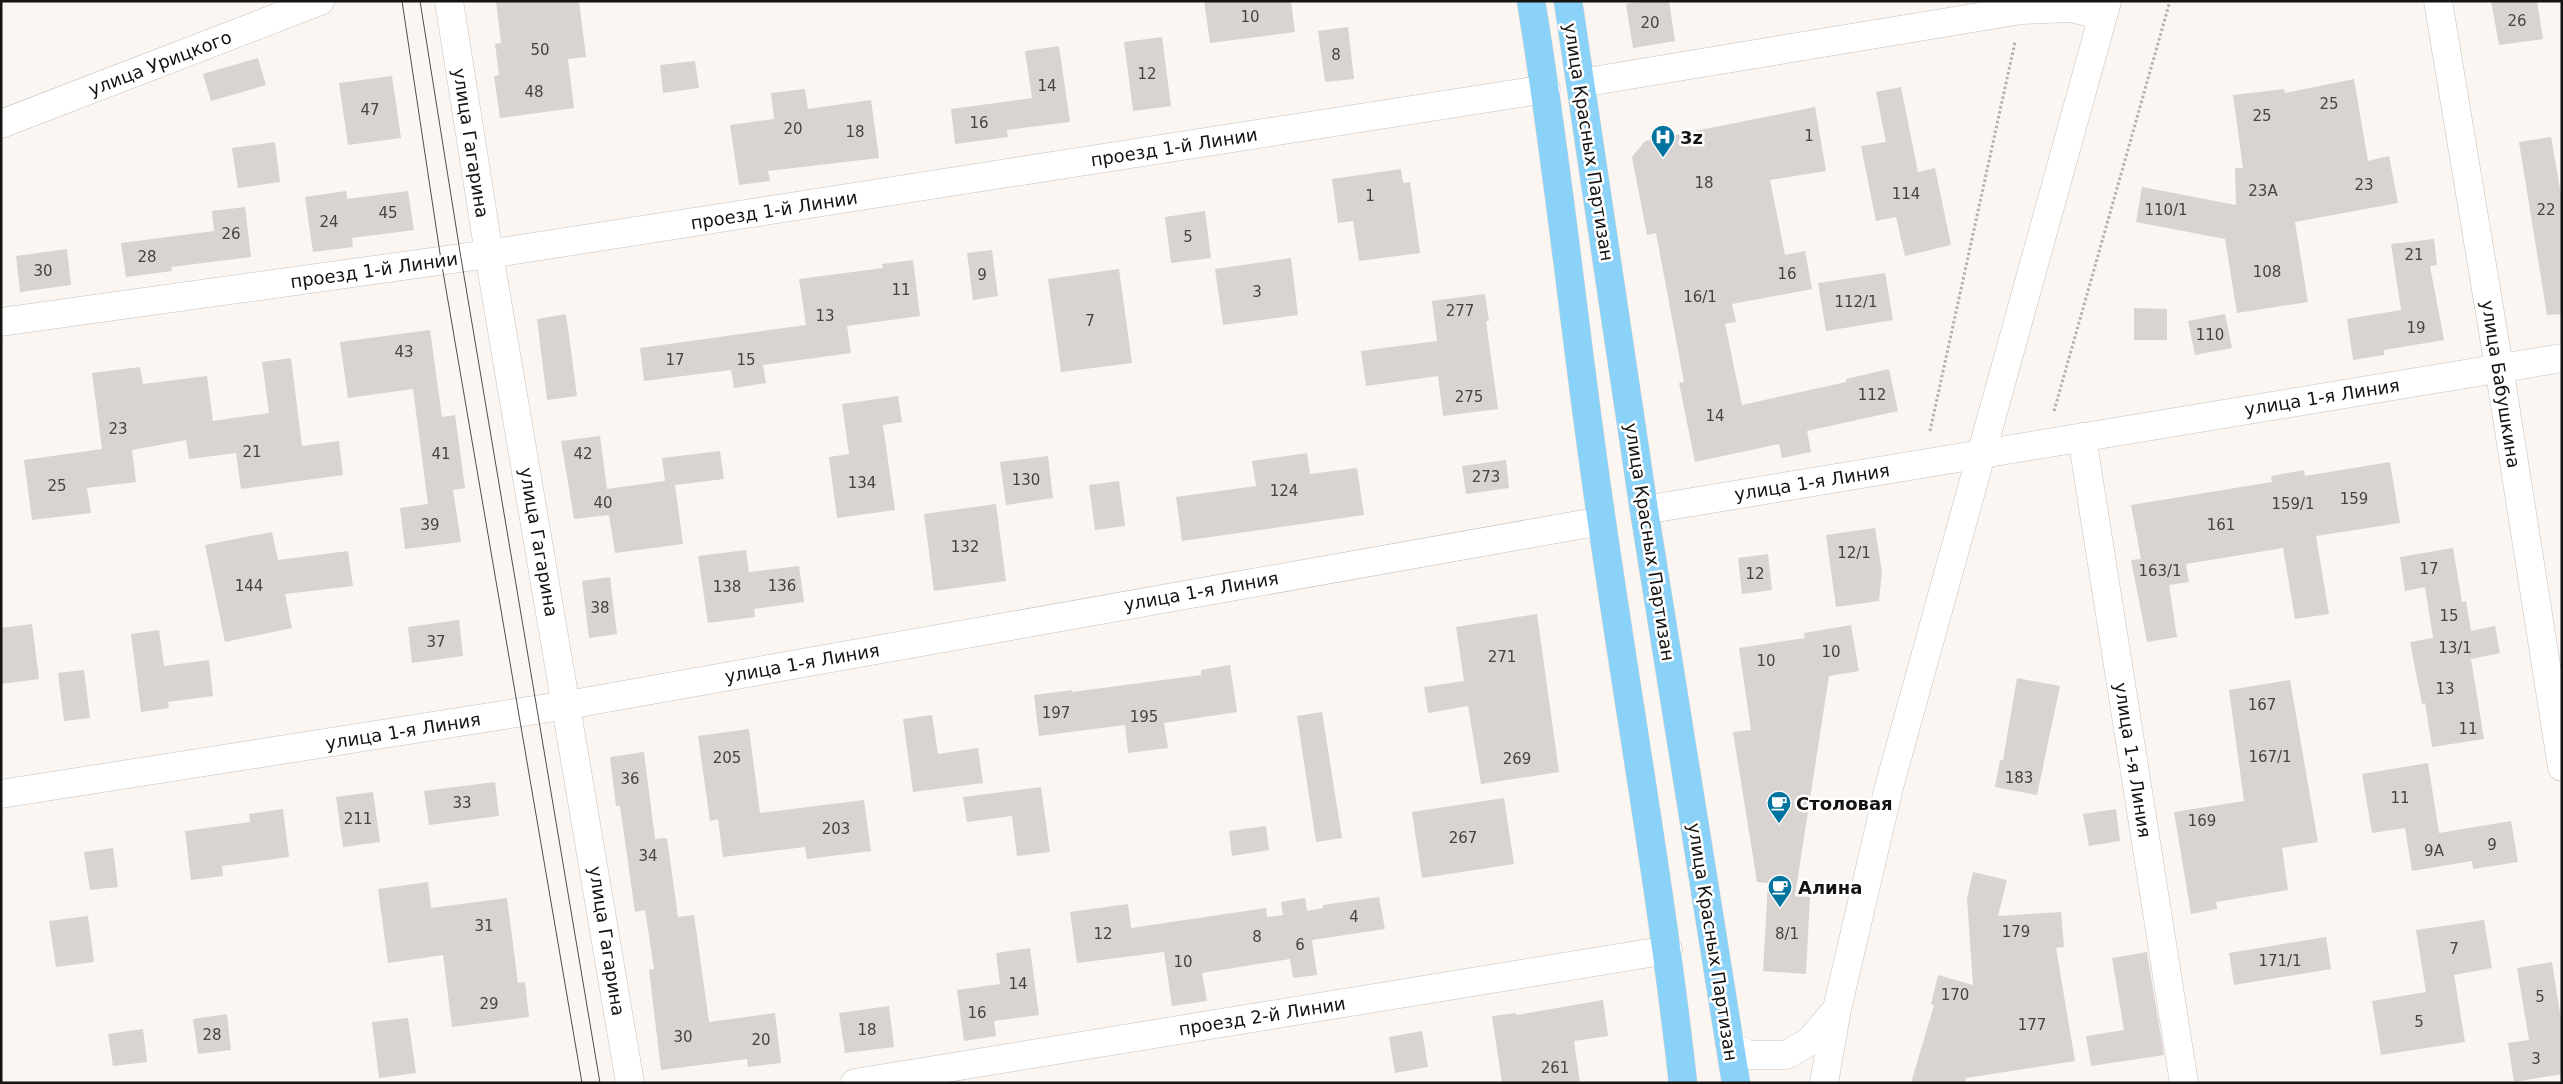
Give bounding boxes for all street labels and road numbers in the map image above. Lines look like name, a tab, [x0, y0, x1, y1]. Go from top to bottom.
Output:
street label: улица Красных Партизан	[1560, 21, 1618, 263]
street label: улица Урицкого	[85, 26, 235, 100]
street label: улица Гагарина	[449, 67, 493, 219]
street label: проезд 1-й Линии	[1089, 123, 1259, 171]
street label: проезд 1-й Линии	[689, 186, 859, 234]
street label: проезд 1-й Линии	[289, 248, 459, 292]
street label: улица Бабушкина	[2477, 298, 2525, 470]
street label: улица 1-я Линия	[2243, 374, 2401, 420]
street label: улица Красных Партизан	[1621, 421, 1679, 663]
street label: улица 1-я Линия	[1733, 459, 1891, 505]
street label: улица Гагарина	[516, 466, 562, 618]
street label: улица 1-я Линия	[1122, 567, 1280, 615]
street label: улица 1-я Линия	[723, 639, 881, 687]
street label: улица 1-я Линия	[2110, 681, 2156, 839]
street label: улица 1-я Линия	[324, 708, 482, 754]
street label: улица Красных Партизан	[1684, 821, 1742, 1063]
street label: улица Гагарина	[585, 865, 629, 1017]
street label: проезд 2-й Линии	[1177, 992, 1347, 1040]

